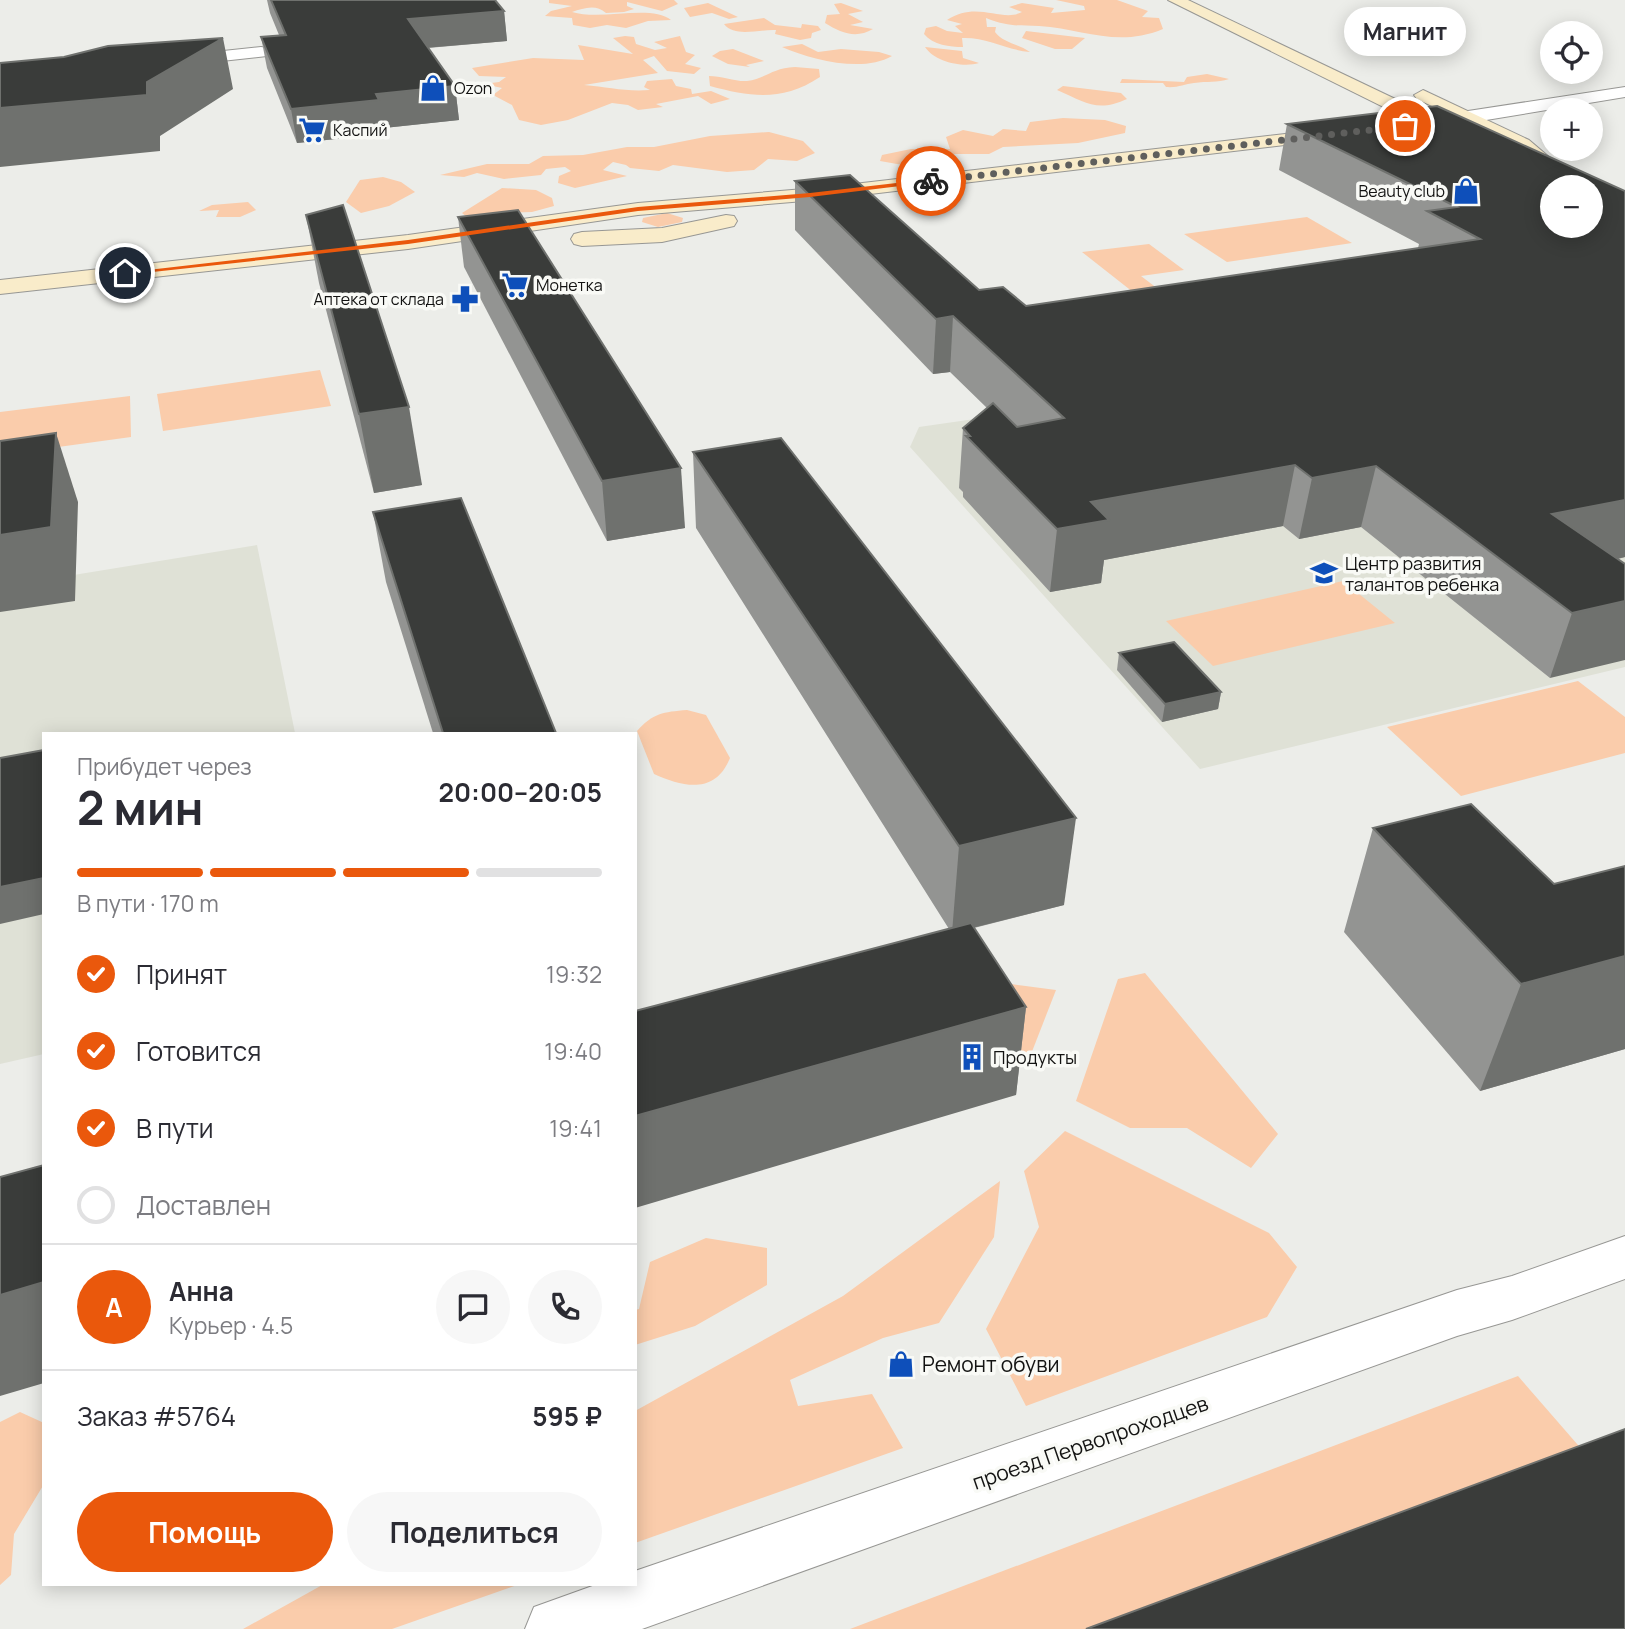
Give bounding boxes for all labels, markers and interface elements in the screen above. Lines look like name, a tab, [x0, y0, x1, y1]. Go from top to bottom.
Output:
callout: Магнит	[1344, 7, 1466, 56]
text: Магнит	[1363, 15, 1447, 47]
map controls	[1540, 21, 1603, 238]
button: locate	[1540, 21, 1603, 84]
shop icon: Ozon	[418, 73, 448, 103]
place label: Ozon	[454, 77, 492, 99]
pin	[1375, 96, 1435, 156]
button: +	[1540, 98, 1603, 161]
icon: bag	[1386, 107, 1424, 145]
supermarket icon: Каспий	[297, 115, 327, 145]
place label: Каспий	[333, 119, 388, 141]
courier	[896, 146, 966, 216]
icon: bike	[912, 162, 950, 200]
button: −	[1540, 175, 1603, 238]
shop icon: Beauty club	[1451, 176, 1481, 206]
place label: Beauty club	[1358, 180, 1445, 202]
pin	[95, 243, 155, 303]
icon: home	[106, 254, 144, 292]
supermarket icon: Монетка	[500, 270, 530, 300]
place label: Монетка	[536, 274, 603, 296]
pharmacy icon: Аптека от склада	[450, 284, 480, 314]
place label: Аптека от склада	[314, 288, 444, 310]
place label: Центр развития талантов ребенка	[1345, 551, 1499, 596]
school or university icon: Центр развития талантов ребенка	[1309, 558, 1339, 588]
text: Прибудет через	[77, 750, 252, 782]
text: 20:00–20:05	[438, 774, 602, 810]
text: 2 мин	[77, 776, 204, 839]
text: В пути · 170 m	[77, 887, 219, 919]
icon: check	[77, 955, 115, 993]
text: Принят	[136, 956, 227, 992]
text: 19:32	[546, 958, 602, 990]
icon: check	[77, 1032, 115, 1070]
text: Готовится	[136, 1033, 261, 1069]
text: 19:40	[544, 1035, 602, 1067]
building icon: Продукты	[957, 1042, 987, 1072]
place label: Продукты	[993, 1045, 1077, 1069]
icon: check	[77, 1109, 115, 1147]
text: В пути	[136, 1110, 214, 1146]
text: 19:41	[549, 1112, 602, 1144]
text: Доставлен	[136, 1187, 271, 1223]
button: chat	[436, 1270, 510, 1344]
button: phone	[528, 1270, 602, 1344]
text: Анна	[169, 1273, 234, 1309]
text: А	[105, 1289, 123, 1325]
text: Курьер · 4.5	[169, 1309, 293, 1341]
shop icon: Ремонт обуви	[886, 1349, 916, 1379]
place label: Ремонт обуви	[922, 1350, 1059, 1378]
street label: проезд Первопроходцев	[968, 1388, 1212, 1496]
text: Заказ #5764	[77, 1398, 236, 1434]
text: 595 ₽	[532, 1398, 602, 1434]
button: Помощь	[77, 1492, 333, 1572]
button: Поделиться	[347, 1492, 602, 1572]

